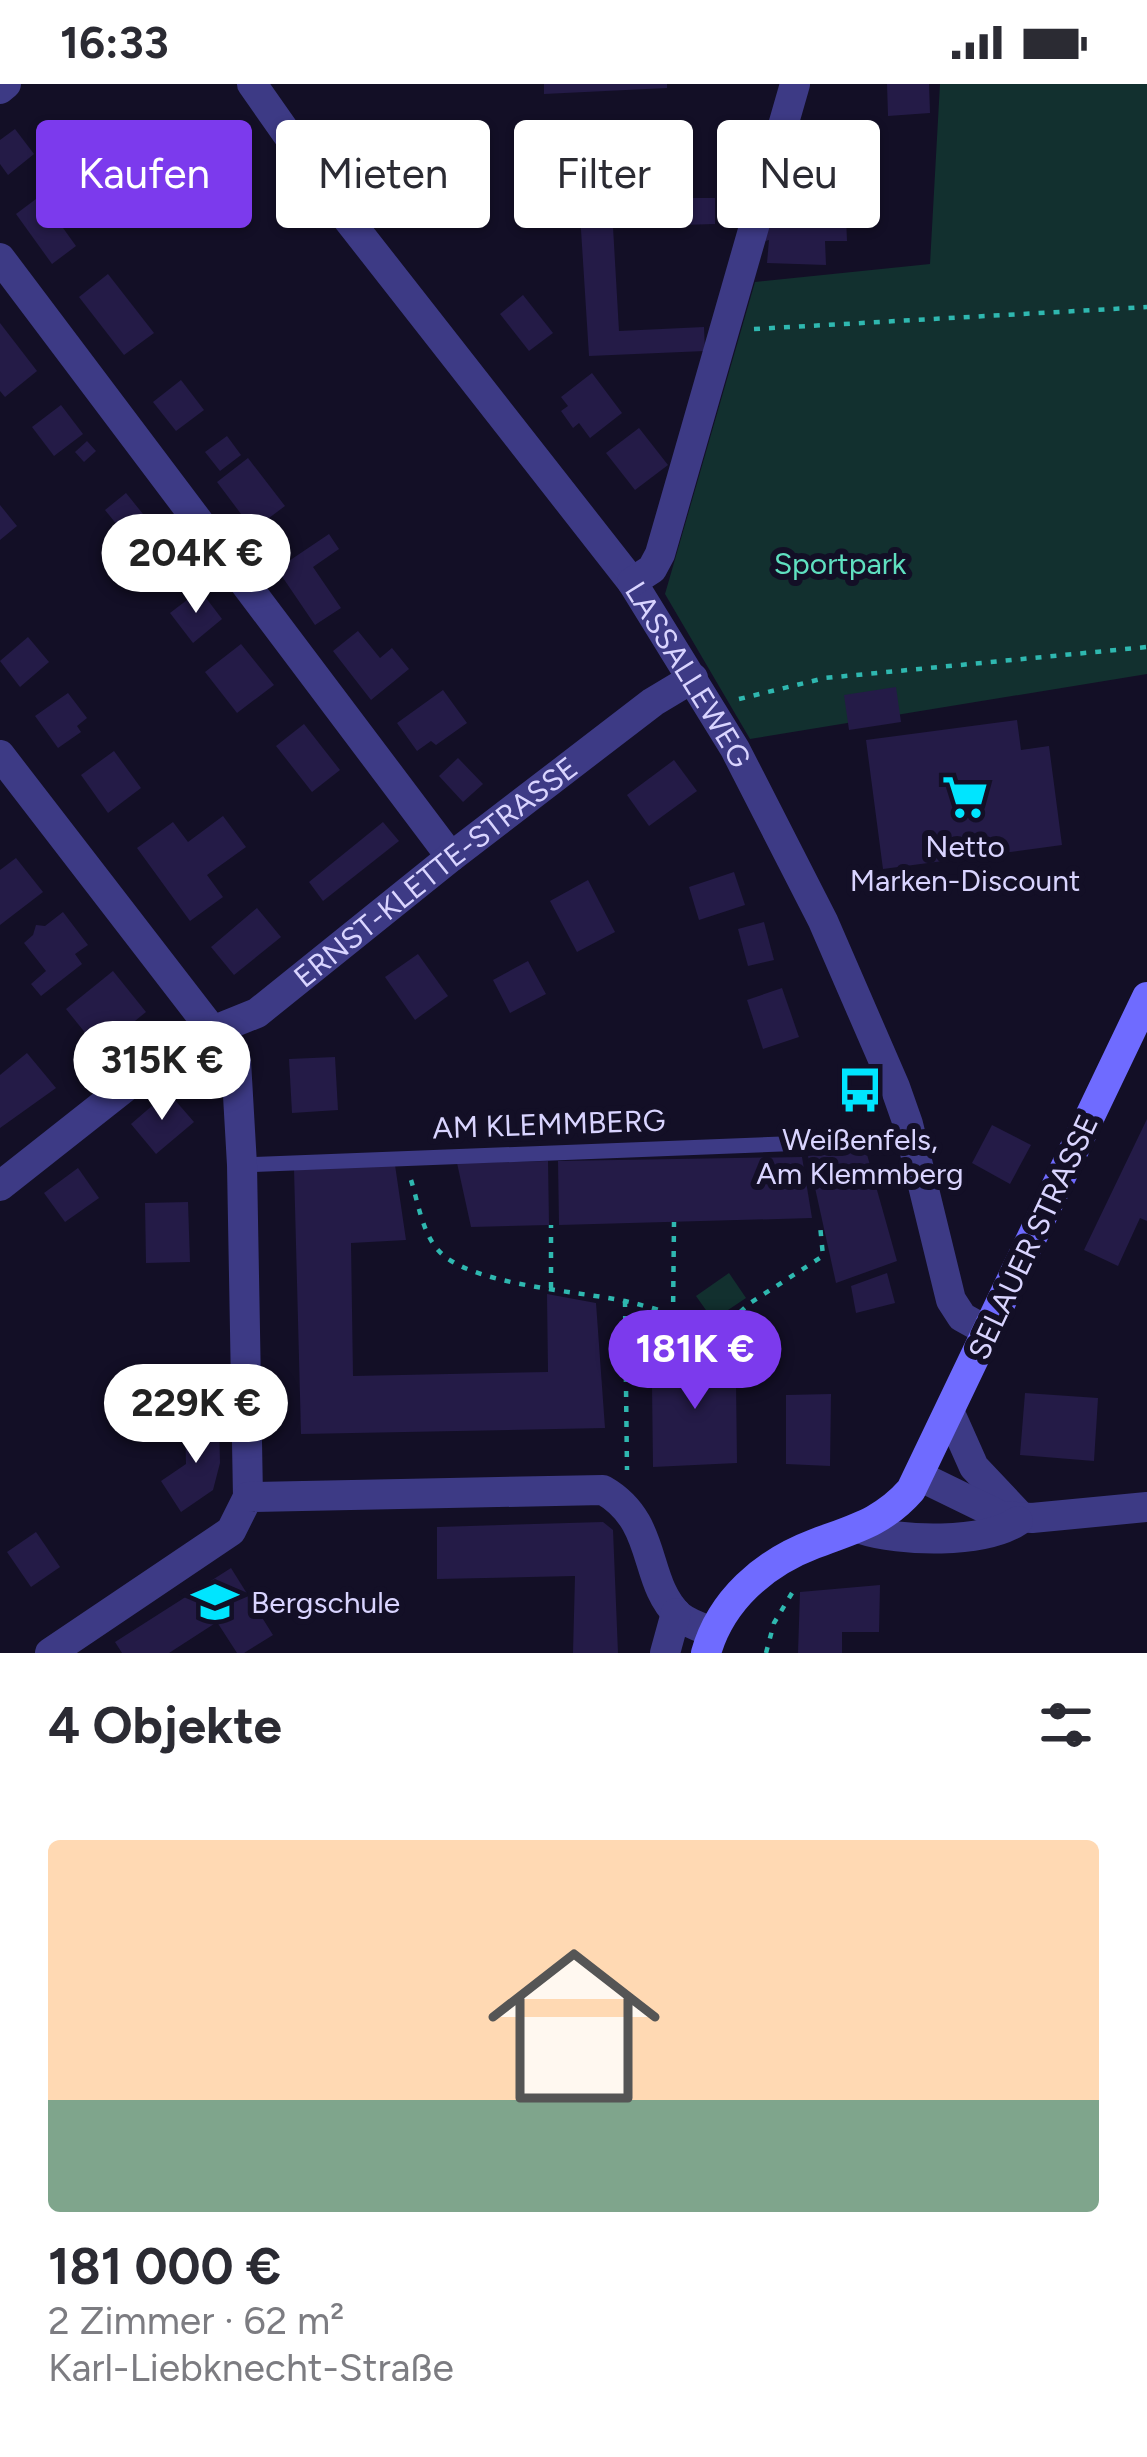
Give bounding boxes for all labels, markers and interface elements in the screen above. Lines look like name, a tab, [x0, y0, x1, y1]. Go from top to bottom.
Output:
text: 16:33	[60, 15, 169, 69]
chip: Kaufen	[36, 120, 252, 228]
chip: Mieten	[276, 120, 490, 228]
chip: Filter	[514, 120, 693, 228]
chip: Neu	[717, 120, 880, 228]
pin: 204K €	[98, 514, 294, 616]
text: 204K €	[129, 529, 263, 576]
park label: Sportpark	[774, 545, 907, 582]
street label: LASSALLEWEG	[618, 575, 760, 773]
street label: ERNST-KLETTE-STRASSE	[286, 748, 585, 995]
supermarket icon: Netto Marken-Discount	[940, 772, 990, 822]
place label: Netto Marken-Discount	[850, 828, 1080, 899]
pin: 315K €	[64, 1021, 260, 1123]
text: 315K €	[100, 1036, 224, 1083]
bus stop icon: Weißenfels, Am Klemmberg	[835, 1065, 885, 1115]
street label: AM KLEMMBERG	[432, 1101, 666, 1147]
street label: SELAUER STRASSE	[960, 1109, 1106, 1365]
place label: Weißenfels, Am Klemmberg	[756, 1121, 964, 1192]
pin: 181K €	[597, 1310, 793, 1412]
text: 181K €	[635, 1325, 755, 1372]
pin: 229K €	[98, 1364, 294, 1466]
text: 229K €	[131, 1379, 261, 1426]
school or university icon: Bergschule	[190, 1577, 240, 1627]
place label: Bergschule	[251, 1584, 400, 1621]
icon: filters	[1033, 1692, 1099, 1758]
text: 4 Objekte	[48, 1695, 282, 1756]
icon: home	[466, 1918, 682, 2134]
text: 181 000 €	[48, 2236, 281, 2297]
text: 2 Zimmer · 62 m²	[48, 2297, 344, 2344]
text: Karl-Liebknecht-Straße	[48, 2344, 454, 2391]

